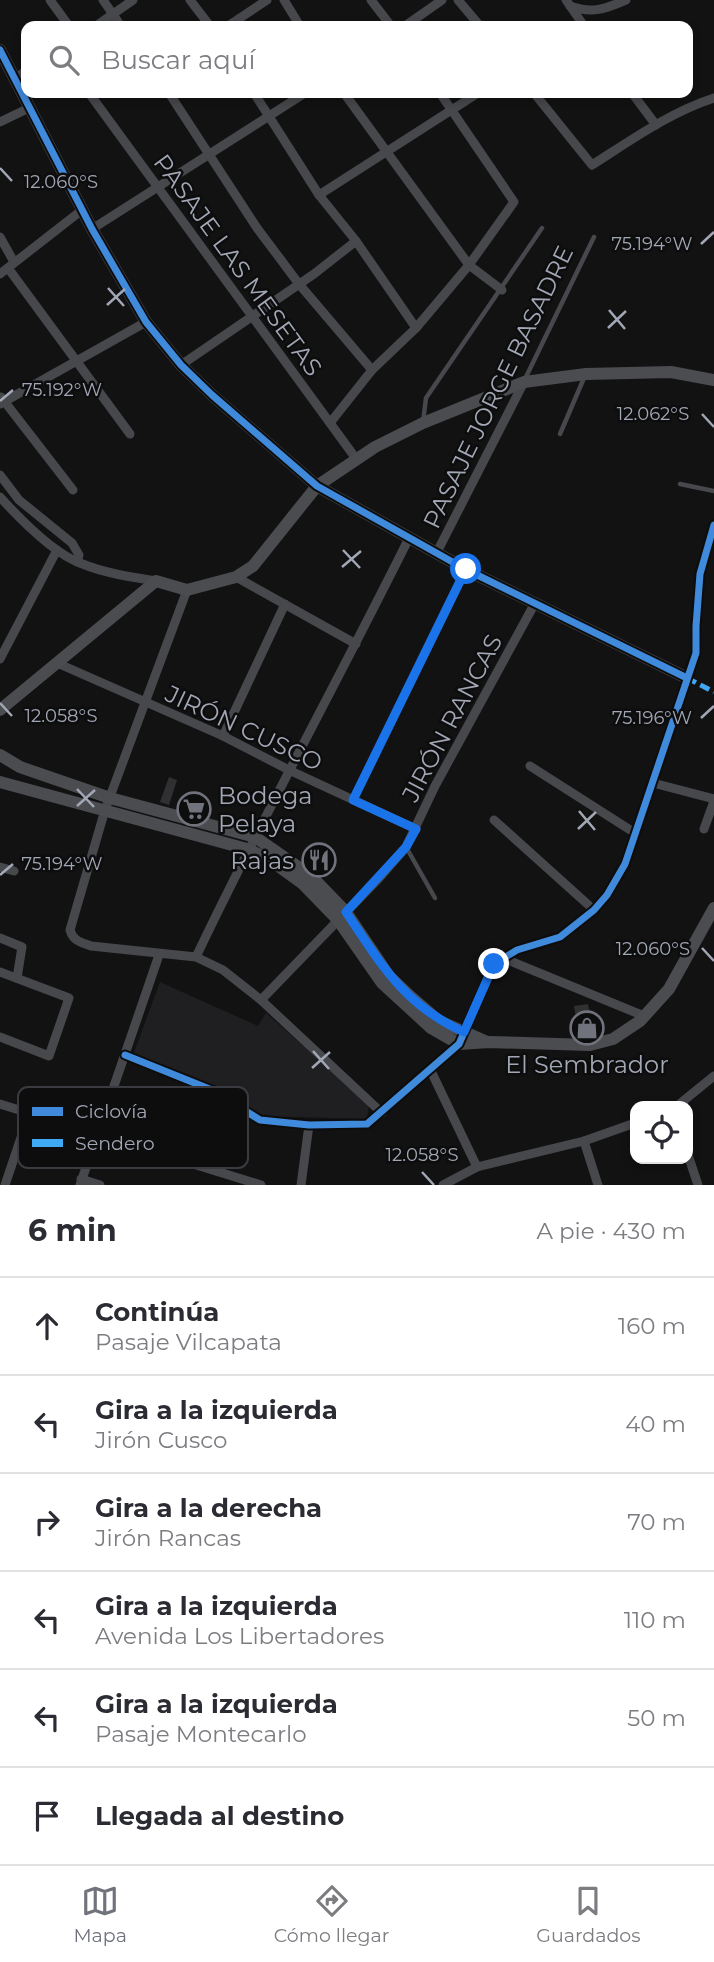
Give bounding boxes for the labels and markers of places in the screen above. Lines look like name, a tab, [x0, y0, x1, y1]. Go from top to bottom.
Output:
place label: Bodega Pelaya	[218, 781, 313, 838]
supermarket icon: Bodega Pelaya	[175, 790, 213, 828]
restaurant icon: Rajas	[300, 841, 338, 879]
place label: Rajas	[230, 846, 294, 875]
shop icon: El Sembrador	[568, 1009, 606, 1047]
place label: El Sembrador	[505, 1050, 669, 1079]

